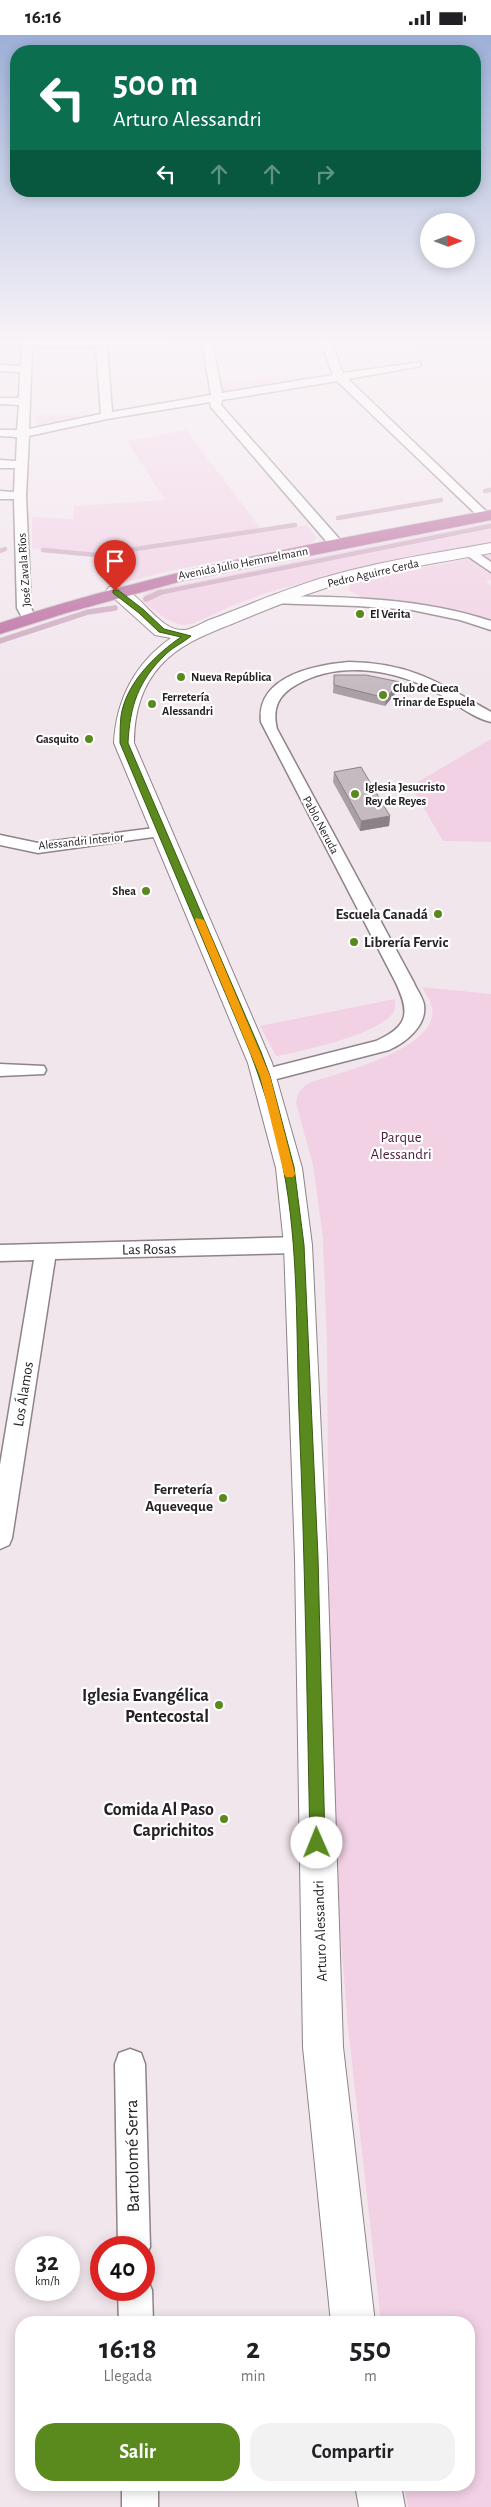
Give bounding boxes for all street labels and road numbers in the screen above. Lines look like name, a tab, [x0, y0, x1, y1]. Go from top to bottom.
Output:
street label: José Zavala Ríos	[15, 533, 33, 607]
street label: Avenida Julio Hemmelmann	[177, 545, 309, 581]
street label: Pedro Aguirre Cerda	[326, 557, 420, 589]
street label: Pablo Neruda	[301, 794, 341, 856]
street label: Alessandri Interior	[38, 831, 124, 851]
street label: Las Rosas	[122, 1242, 176, 1257]
street label: Los Álamos	[9, 1360, 36, 1428]
street label: Arturo Alessandri	[311, 1880, 330, 1982]
street label: Bartolomé Serra	[123, 2099, 143, 2213]

